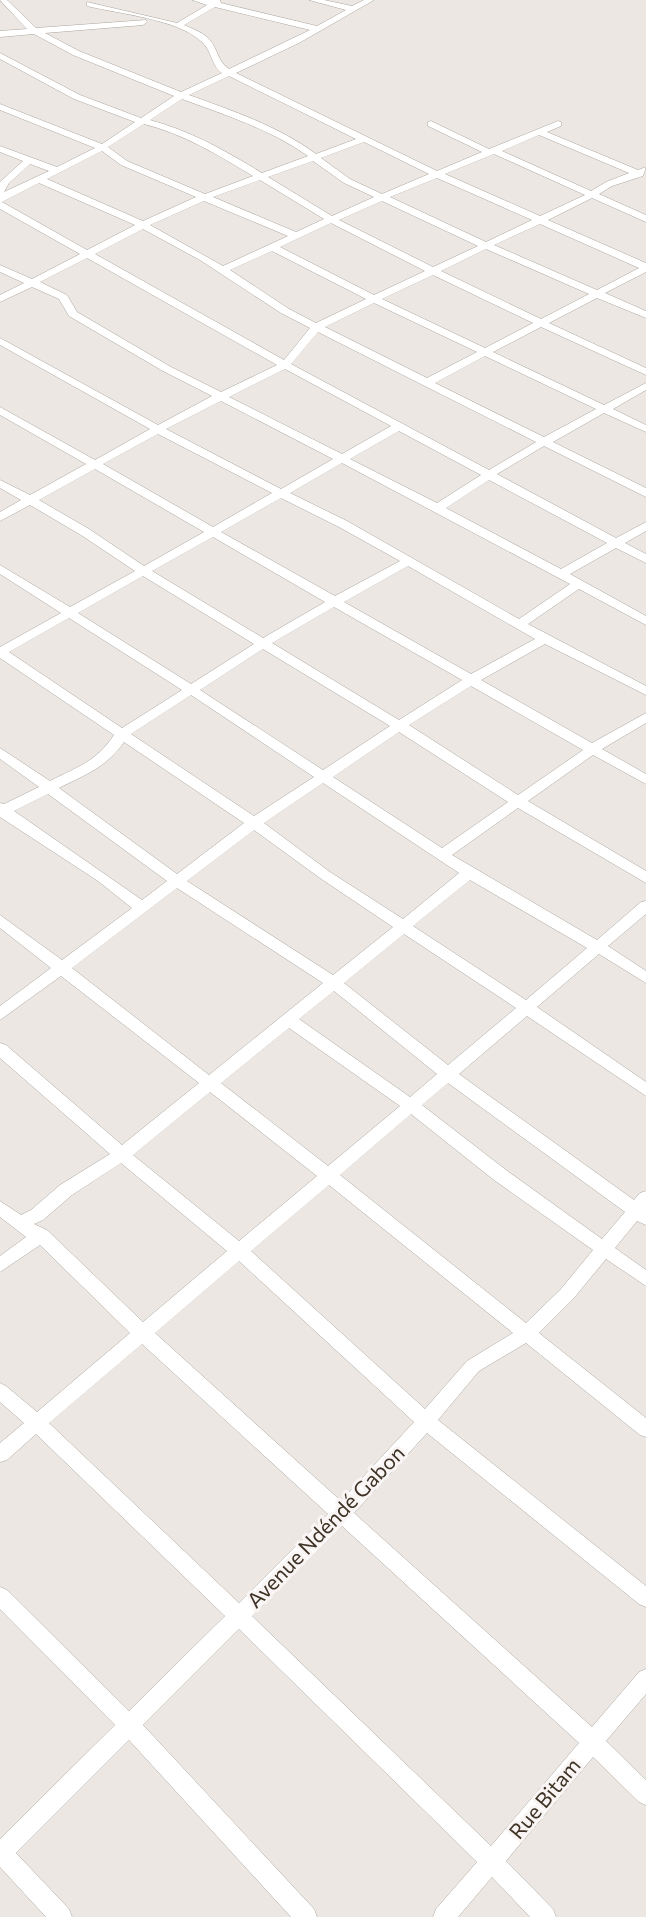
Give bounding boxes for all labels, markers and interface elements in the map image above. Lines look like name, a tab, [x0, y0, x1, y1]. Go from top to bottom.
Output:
street label: Avenue Ndéndé Gabon	[241, 1440, 409, 1612]
street label: Rue Bitam	[503, 1753, 585, 1843]

